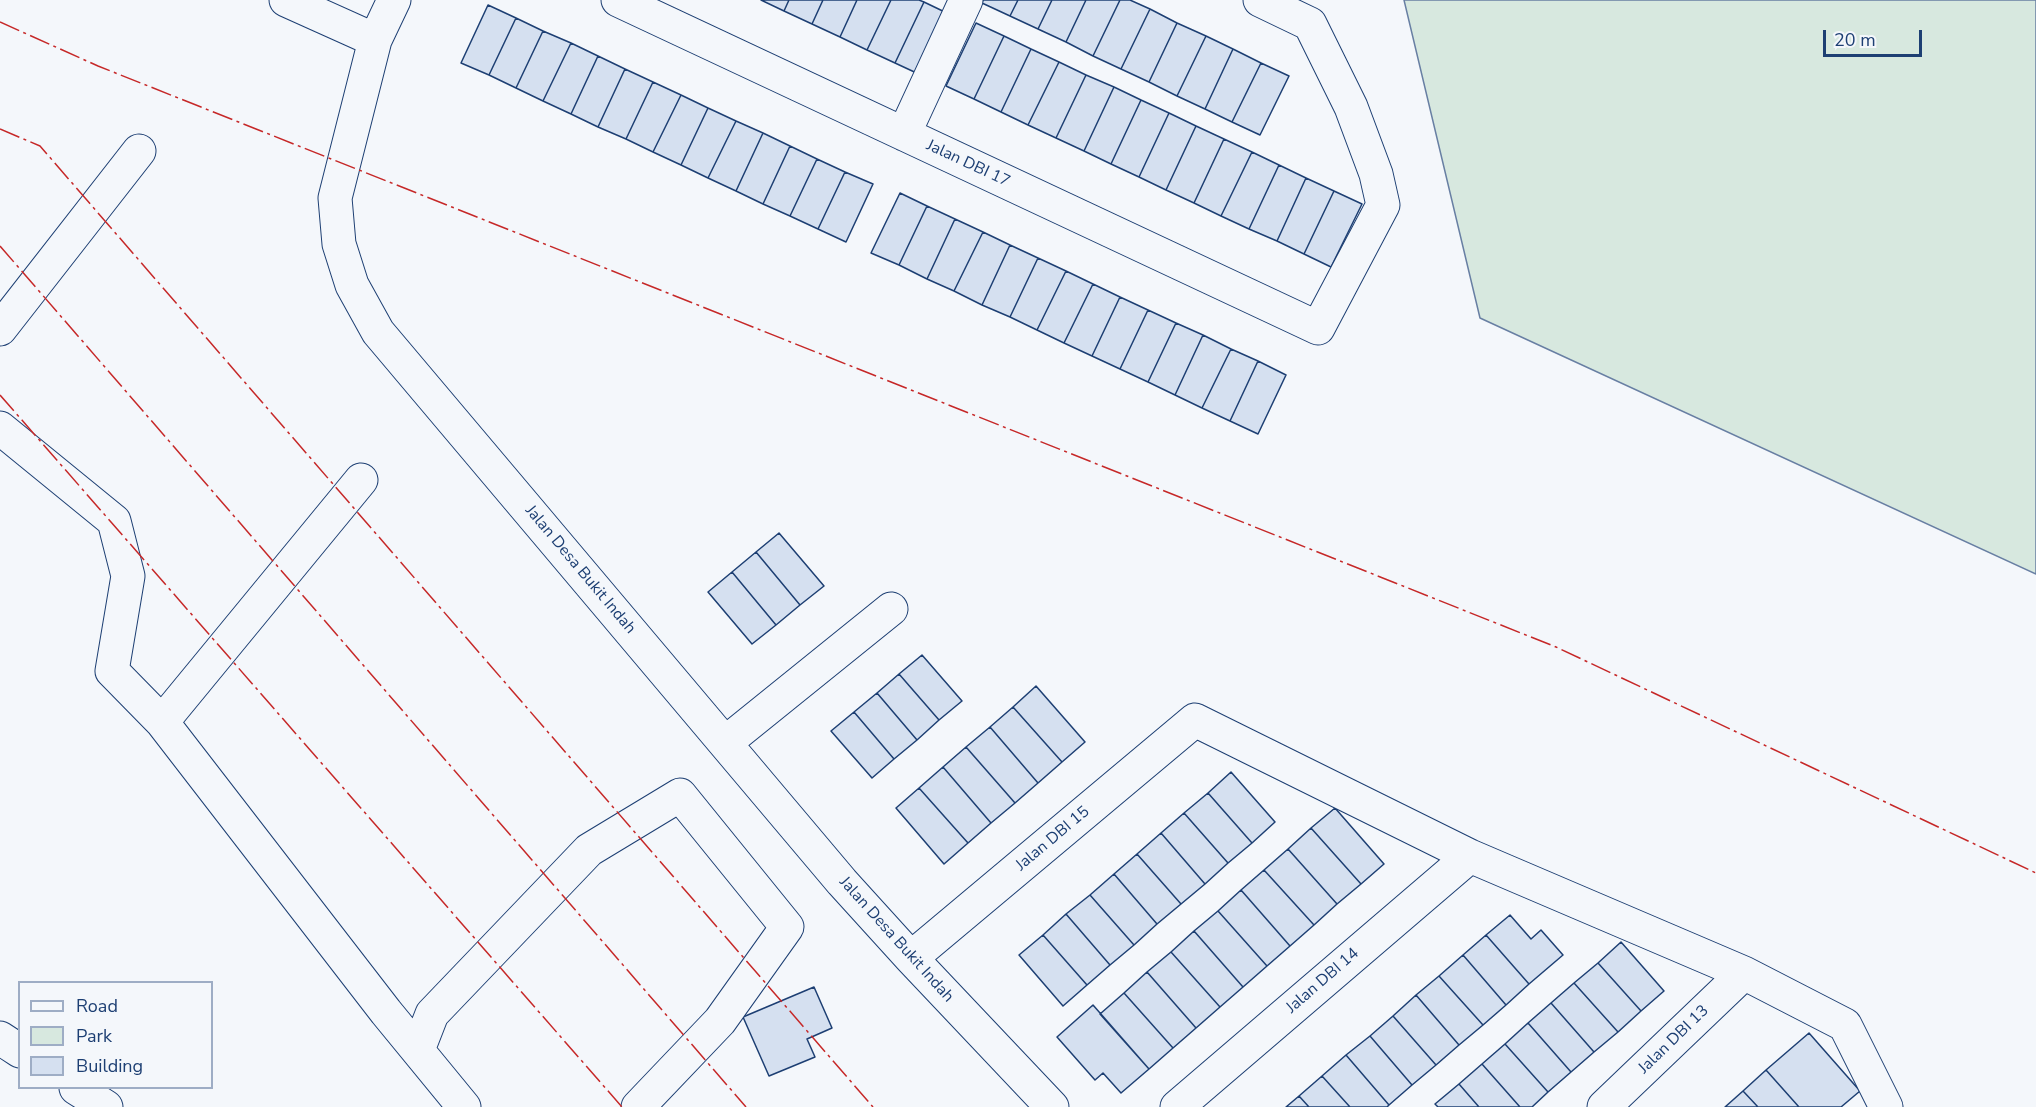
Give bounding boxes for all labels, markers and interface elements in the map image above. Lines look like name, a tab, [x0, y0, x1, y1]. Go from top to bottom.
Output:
scale bar	[1826, 18, 1925, 56]
text: 20 m	[1834, 28, 1876, 52]
street label: Jalan DBI 17	[923, 136, 1013, 192]
street label: Jalan Desa Bukit Indah	[521, 502, 639, 638]
street label: Jalan DBI 15	[1012, 803, 1094, 875]
street label: Jalan Desa Bukit Indah	[835, 873, 957, 1007]
street label: Jalan DBI 14	[1283, 944, 1363, 1018]
legend	[18, 981, 213, 1089]
text: Road	[76, 994, 118, 1018]
street label: Jalan DBI 13	[1635, 1002, 1713, 1078]
text: Park	[76, 1024, 112, 1048]
text: Building	[76, 1054, 143, 1078]

